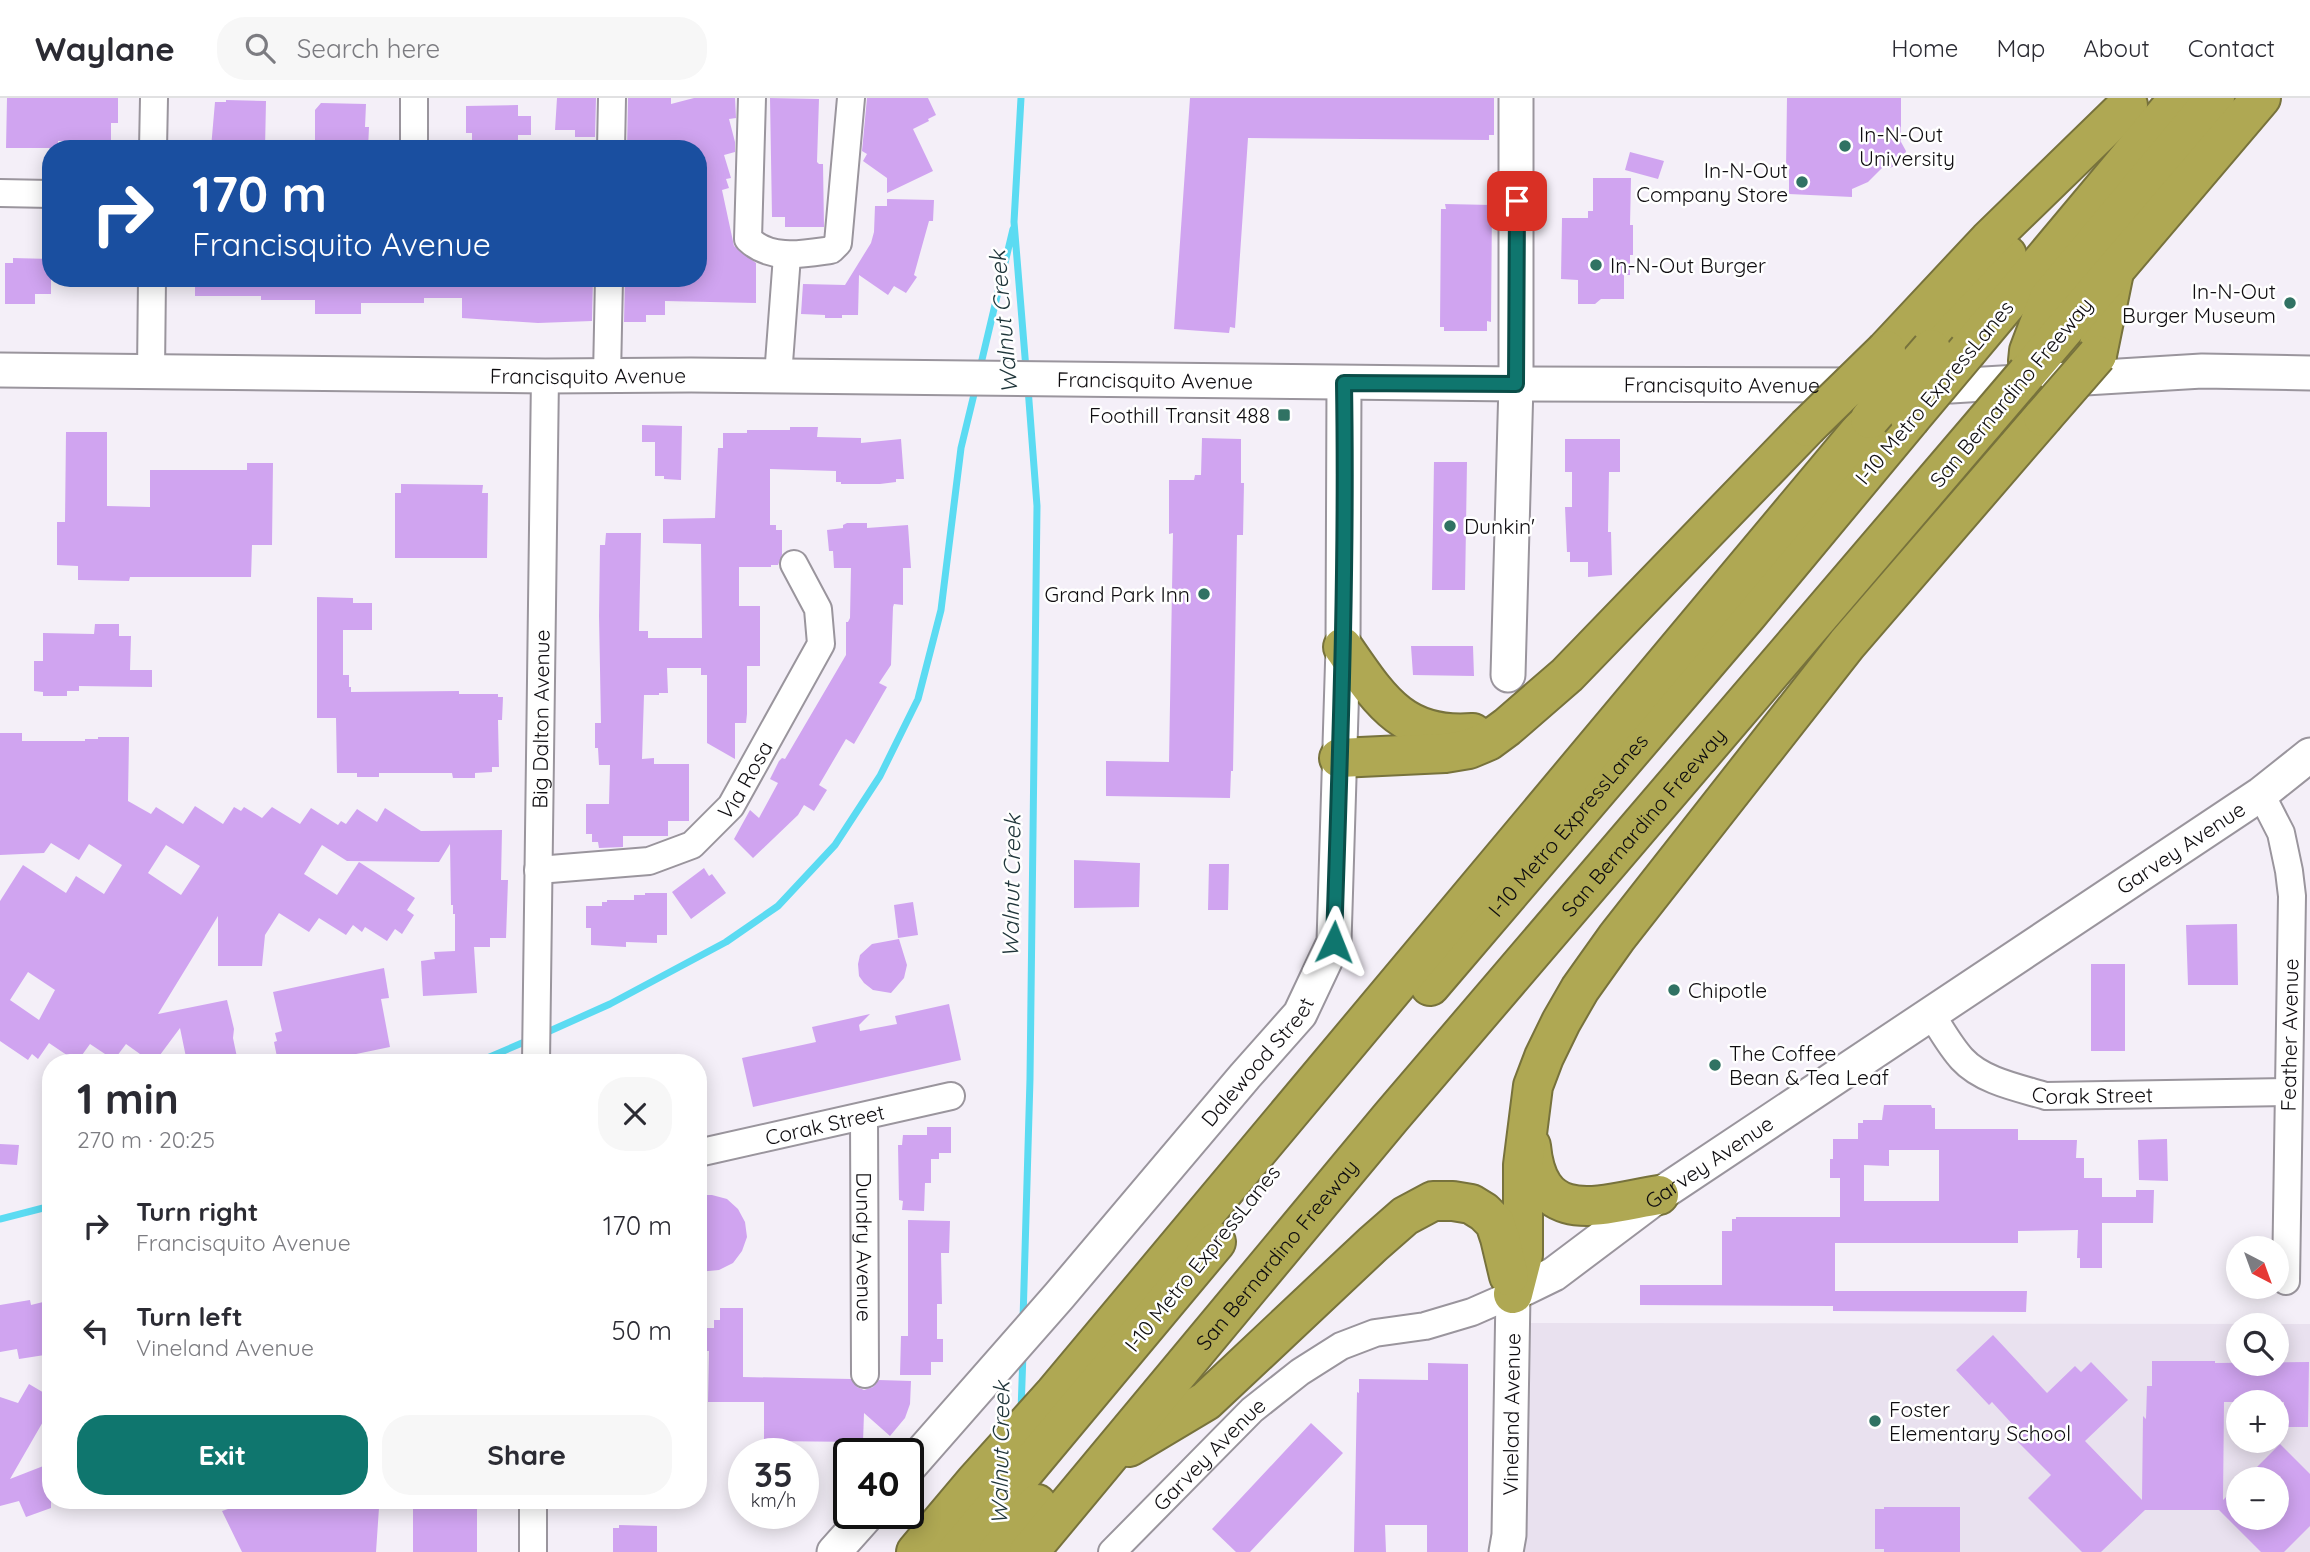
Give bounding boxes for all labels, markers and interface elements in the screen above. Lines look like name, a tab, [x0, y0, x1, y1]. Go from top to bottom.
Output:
search box	[217, 17, 707, 80]
text: Waylane	[35, 28, 175, 69]
icon: search	[241, 29, 279, 67]
text: Search here	[297, 32, 440, 65]
text: Home	[1891, 33, 1958, 63]
text: Map	[1996, 33, 2045, 63]
text: About	[2083, 33, 2150, 63]
text: Contact	[2188, 33, 2275, 63]
place label: In-N-Out University	[1859, 121, 1955, 171]
marker: In-N-Out University	[1837, 138, 1853, 154]
place label: In-N-Out Company Store	[1636, 157, 1788, 207]
text: 170 m	[192, 163, 327, 224]
icon: right	[77, 168, 168, 259]
pin	[1487, 171, 1547, 231]
marker: In-N-Out Company Store	[1794, 174, 1810, 190]
icon: arrive	[1498, 182, 1536, 220]
text: Francisquito Avenue	[192, 224, 491, 264]
water label: Walnut Creek	[982, 248, 1024, 395]
place label: In-N-Out Burger	[1610, 252, 1766, 278]
marker: In-N-Out Burger	[1588, 257, 1604, 273]
place label: In-N-Out Burger Museum	[2122, 278, 2276, 328]
street label: San Bernardino Freeway	[1924, 292, 2098, 492]
street label: I-10 Metro ExpressLanes	[1849, 295, 2019, 489]
marker: In-N-Out Burger Museum	[2282, 295, 2298, 311]
street label: Francisquito Avenue	[490, 362, 686, 389]
street label: Francisquito Avenue	[1057, 366, 1253, 394]
street label: Francisquito Avenue	[1624, 371, 1820, 398]
place label: Foothill Transit 488	[1089, 402, 1270, 428]
marker: Foothill Transit 488	[1276, 407, 1292, 423]
place label: Dunkin'	[1464, 513, 1535, 539]
marker: Dunkin'	[1442, 518, 1458, 534]
place label: Grand Park Inn	[1045, 581, 1190, 607]
marker: Grand Park Inn	[1196, 586, 1212, 602]
street label: Big Dalton Avenue	[526, 629, 555, 809]
street label: San Bernardino Freeway	[1555, 722, 1731, 922]
street label: I-10 Metro ExpressLanes	[1482, 728, 1653, 922]
street label: Via Rosa	[712, 736, 778, 825]
street label: Garvey Avenue	[2111, 795, 2250, 900]
water label: Walnut Creek	[995, 812, 1027, 958]
position arrow	[1297, 905, 1371, 979]
street label: Feather Avenue	[2275, 958, 2303, 1112]
place label: Chipotle	[1688, 977, 1767, 1003]
marker: Chipotle	[1666, 982, 1682, 998]
street label: Dalewood Street	[1195, 993, 1319, 1131]
place label: The Coffee Bean & Tea Leaf	[1729, 1040, 1890, 1090]
marker: The Coffee Bean & Tea Leaf	[1707, 1057, 1723, 1073]
text: 1 min	[77, 1072, 179, 1125]
button: close	[598, 1077, 672, 1151]
street label: Corak Street	[2029, 1080, 2153, 1109]
street label: Corak Street	[763, 1098, 887, 1150]
street label: Garvey Avenue	[1639, 1110, 1778, 1214]
text: 270 m · 20:25	[77, 1125, 215, 1154]
street label: San Bernardino Freeway	[1190, 1154, 1363, 1355]
street label: I-10 Metro ExpressLanes	[1119, 1159, 1285, 1357]
street label: Dundry Avenue	[851, 1172, 878, 1322]
text: Turn right	[136, 1195, 258, 1228]
icon: right	[77, 1207, 115, 1245]
text: 170 m	[603, 1209, 672, 1242]
text: Francisquito Avenue	[136, 1228, 351, 1257]
north arrow	[2226, 1236, 2289, 1298]
map controls	[2226, 1236, 2289, 1530]
text: Turn left	[136, 1300, 243, 1333]
icon: left	[77, 1312, 115, 1350]
button: search	[2226, 1313, 2289, 1376]
text: 50 m	[612, 1314, 672, 1347]
text: Vineland Avenue	[136, 1333, 314, 1362]
street label: Vineland Avenue	[1497, 1333, 1525, 1496]
water label: Walnut Creek	[984, 1379, 1016, 1525]
button: +	[2226, 1390, 2289, 1453]
street label: Garvey Avenue	[1147, 1392, 1270, 1516]
place label: Foster Elementary School	[1889, 1396, 2071, 1446]
marker: Foster Elementary School	[1867, 1413, 1883, 1429]
button: Exit	[77, 1415, 368, 1495]
button: Share	[382, 1415, 672, 1495]
speed limit sign: 40	[833, 1438, 924, 1529]
text: 35	[754, 1452, 793, 1496]
button: −	[2226, 1467, 2289, 1530]
text: km/h	[751, 1489, 796, 1512]

